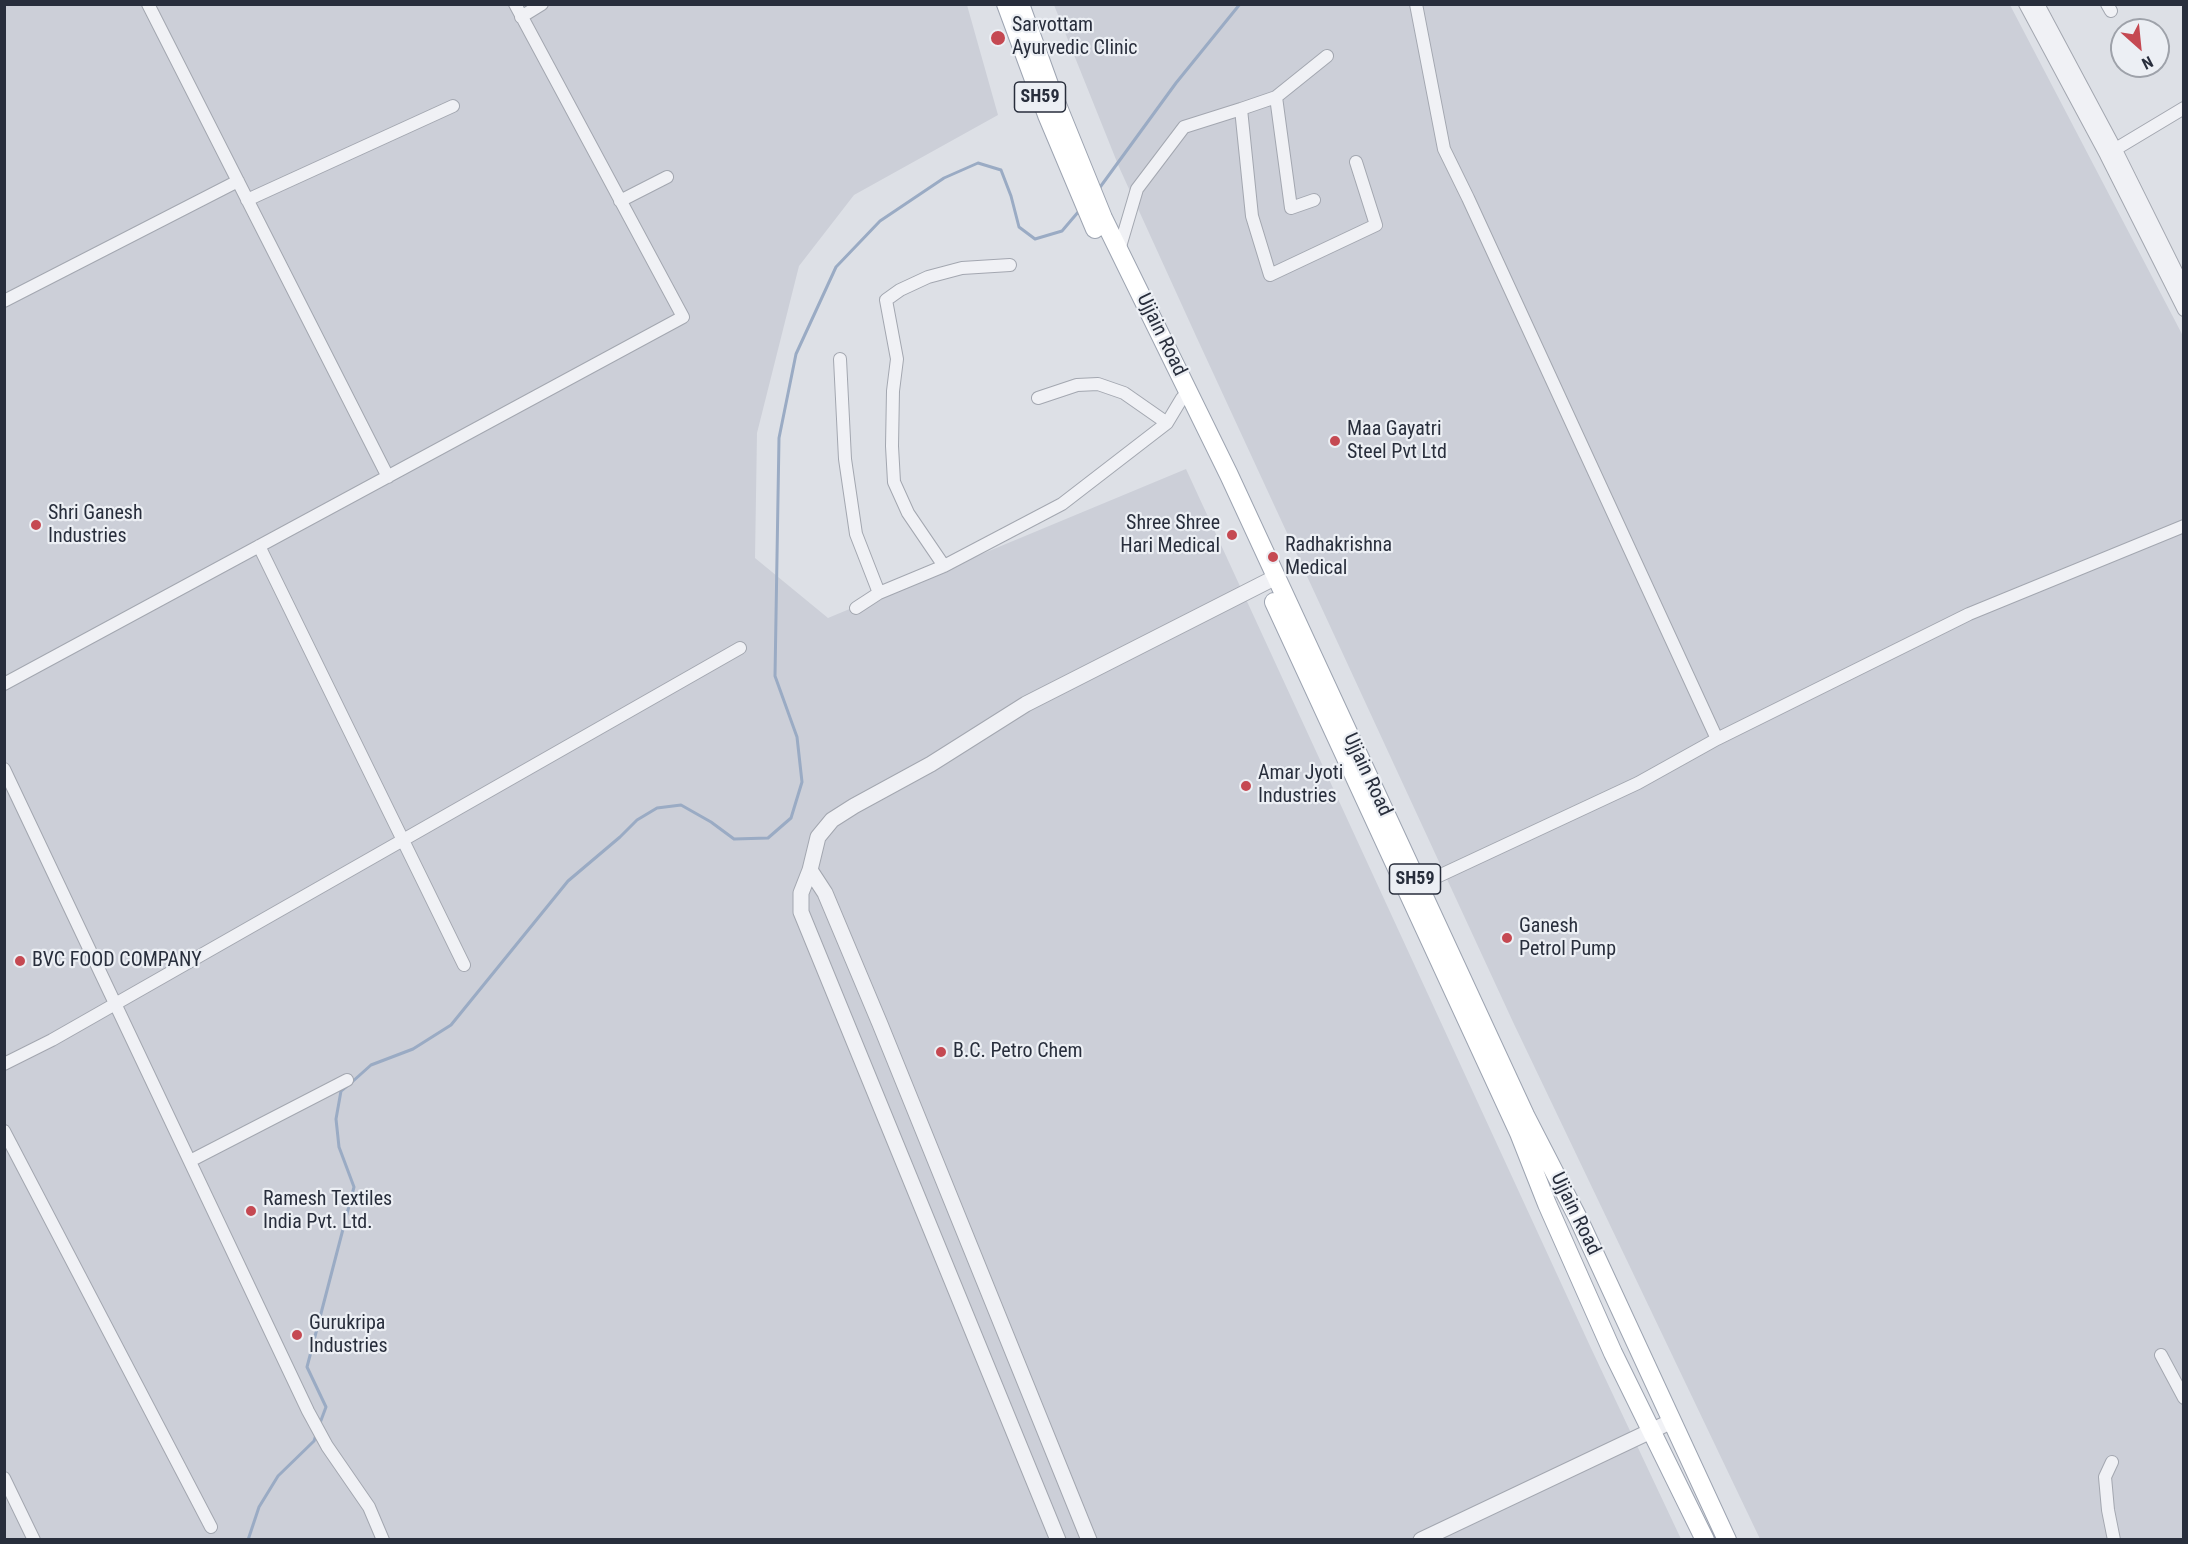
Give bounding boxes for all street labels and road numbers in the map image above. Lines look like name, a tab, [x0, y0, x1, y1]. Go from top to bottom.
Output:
road number: SH59	[1014, 82, 1066, 112]
street label: Ujjain Road	[1131, 290, 1191, 380]
street label: Ujjain Road	[1337, 730, 1397, 820]
road number: SH59	[1390, 864, 1440, 894]
street label: Ujjain Road	[1545, 1169, 1605, 1259]

